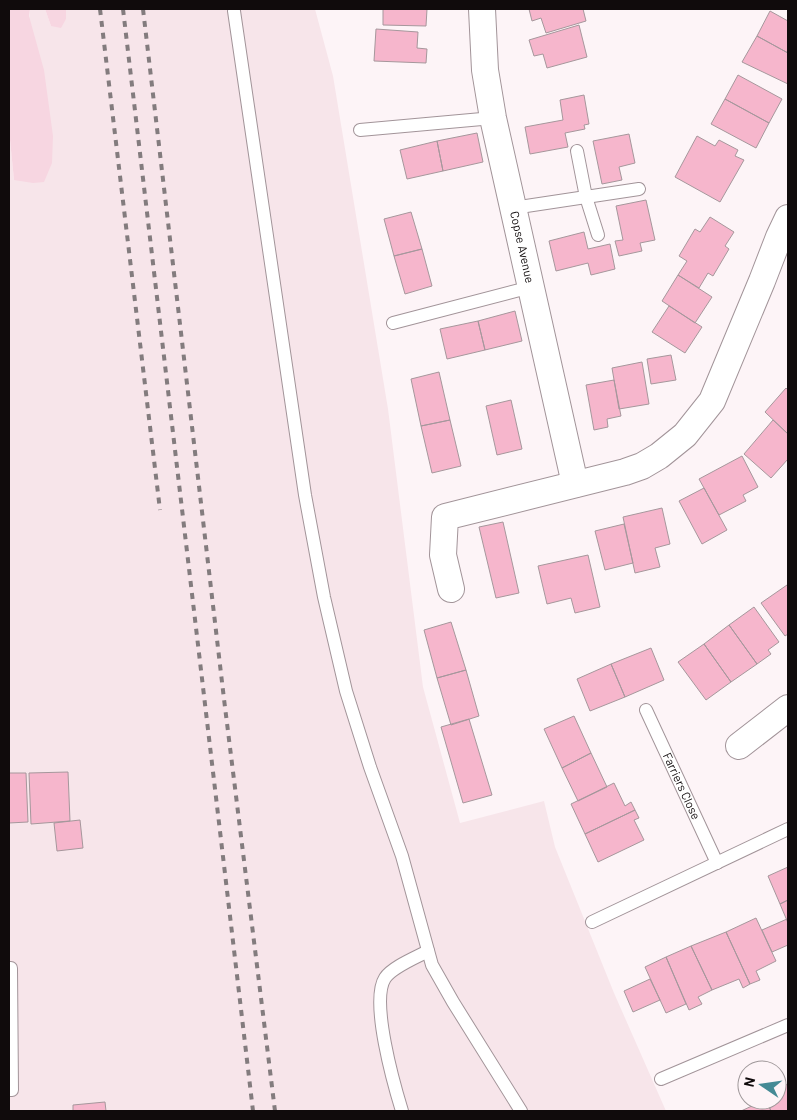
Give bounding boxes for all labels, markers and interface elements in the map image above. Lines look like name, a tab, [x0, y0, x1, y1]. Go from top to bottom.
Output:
street label: Copse Avenue	[508, 210, 538, 284]
street label: Farriers Close	[661, 750, 704, 821]
north arrow	[737, 1060, 787, 1110]
text: N	[740, 1076, 758, 1088]

